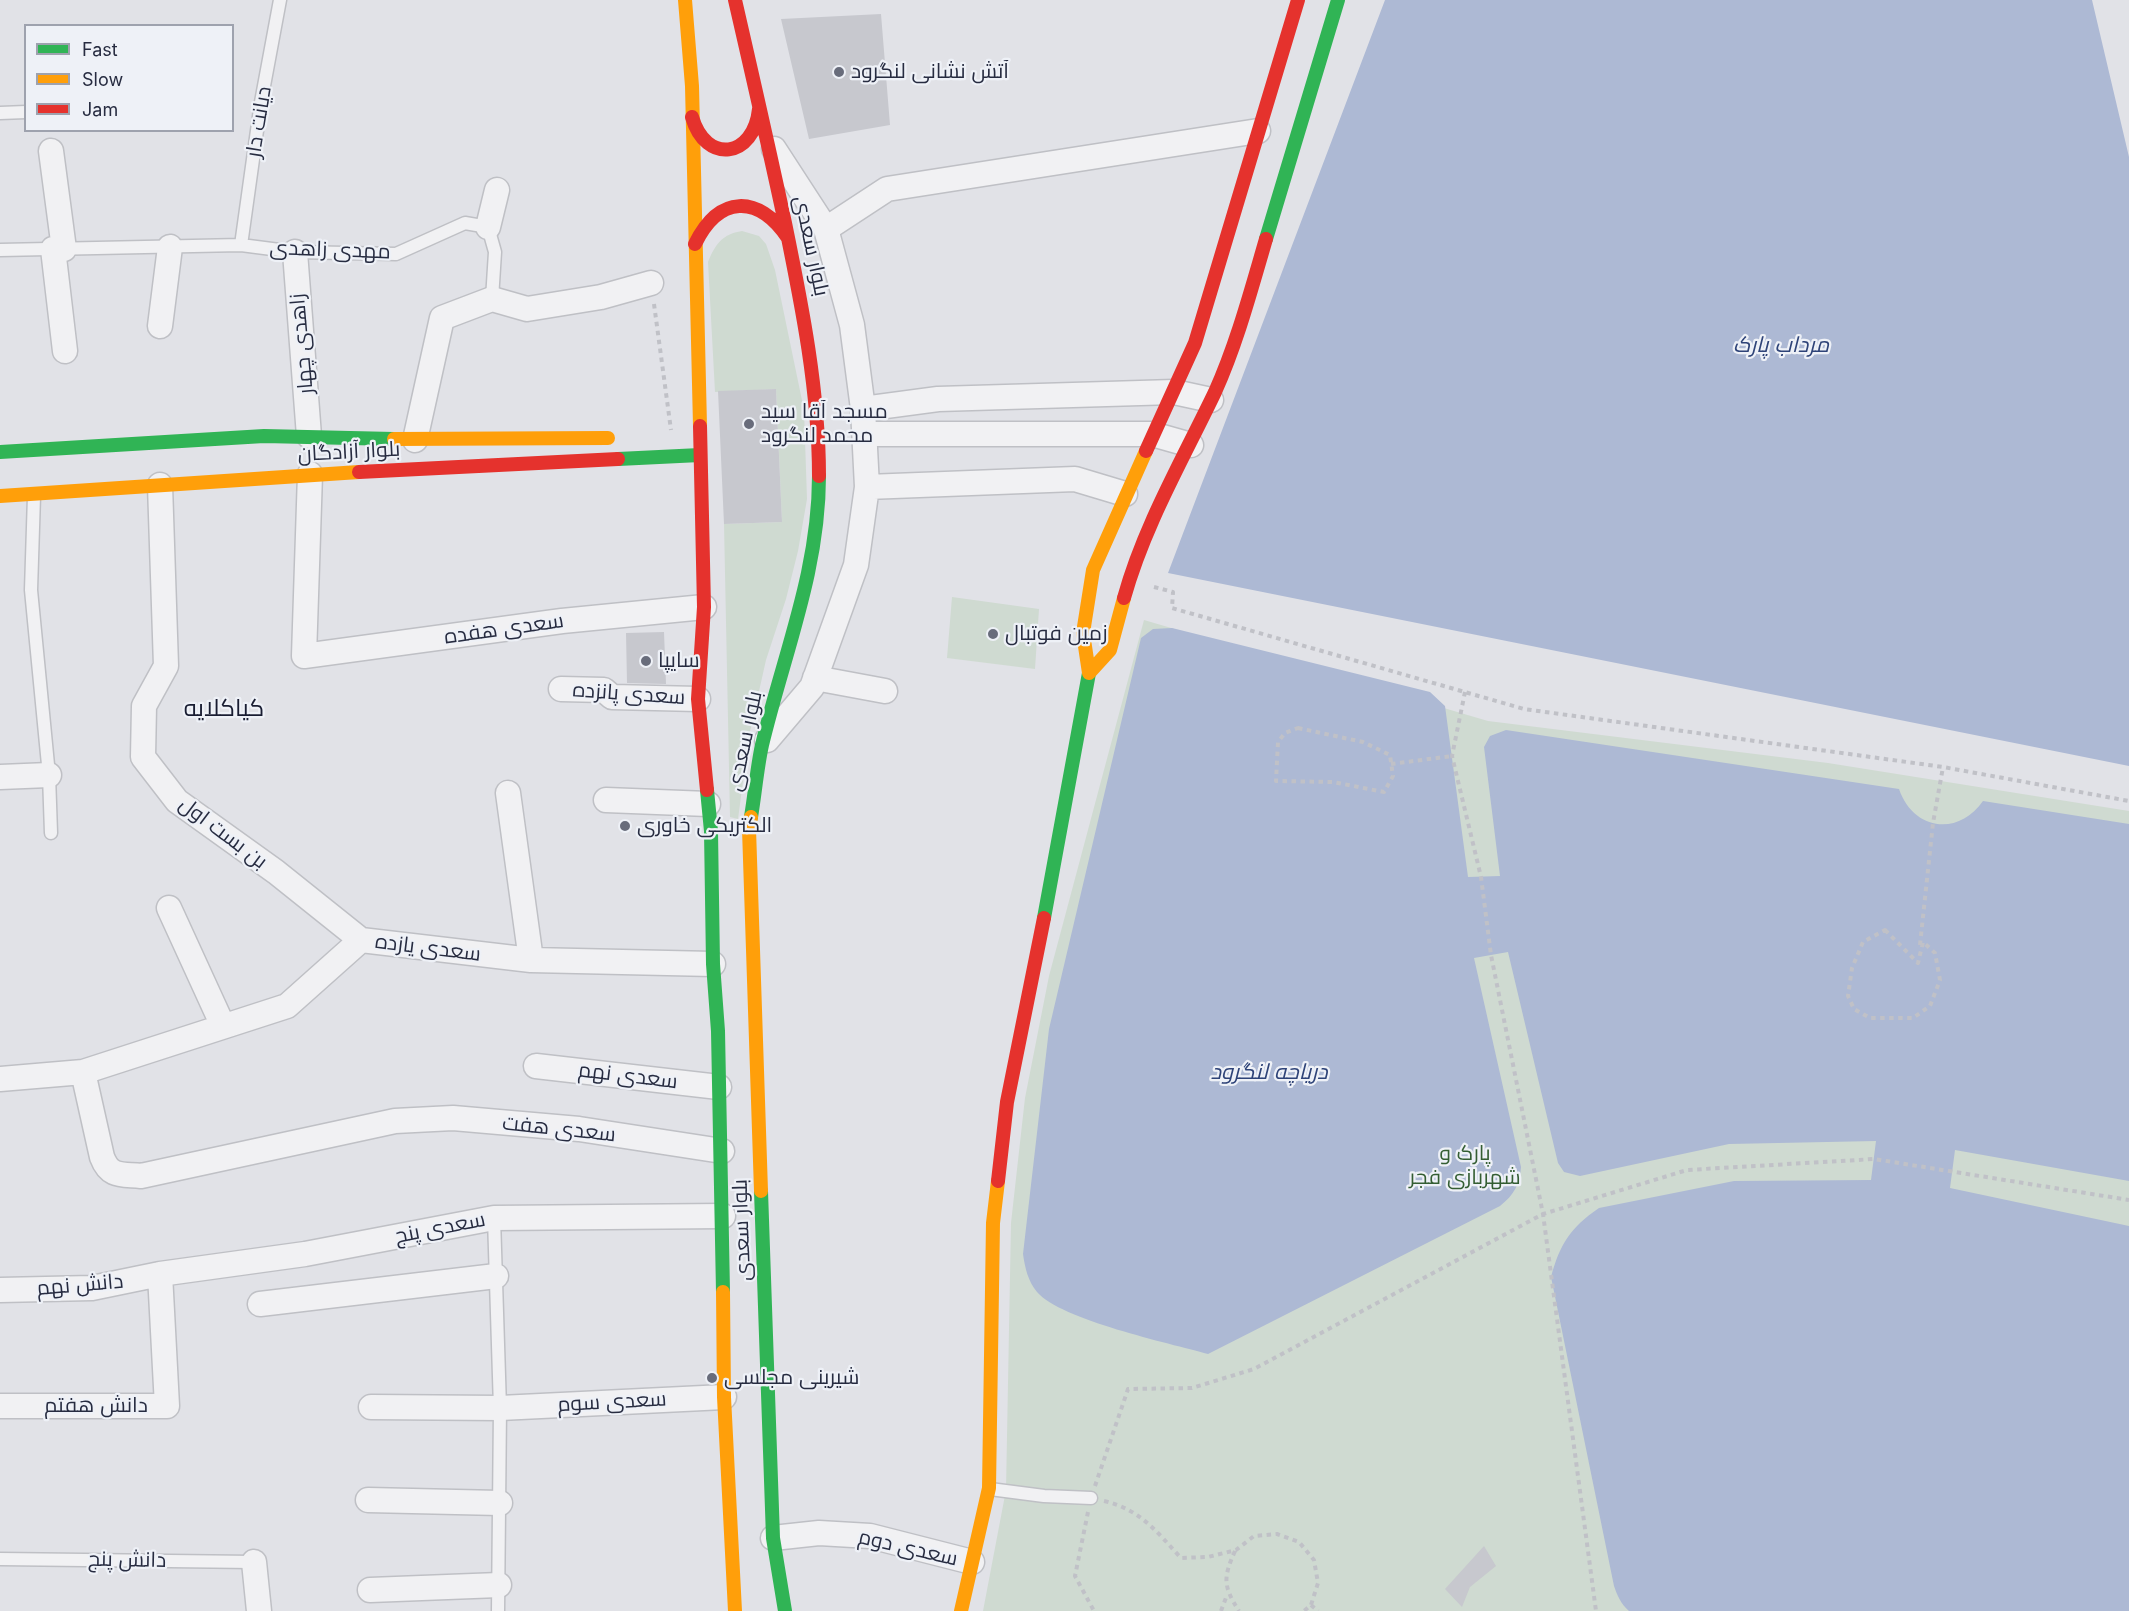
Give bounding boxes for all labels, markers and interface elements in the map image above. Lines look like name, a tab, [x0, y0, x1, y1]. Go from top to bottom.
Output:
legend	[24, 24, 234, 132]
text: Fast	[82, 39, 118, 60]
place label: آتش نشانی لنگرود	[851, 59, 1009, 85]
marker: آتش نشانی لنگرود	[832, 65, 846, 79]
text: Slow	[82, 69, 123, 90]
street label: دیانت دار	[241, 85, 277, 159]
text: Jam	[82, 99, 118, 120]
street label: بلوار سعدی	[788, 193, 834, 299]
street label: مهدی زاهدی	[269, 235, 391, 265]
street label: زاهدی چهار	[285, 293, 319, 395]
water label: مرداب پارک	[1733, 332, 1829, 358]
place label: مسجد آقا سید محمد لنگرود	[761, 399, 888, 449]
marker: مسجد آقا سید محمد لنگرود	[742, 417, 756, 431]
street label: بلوار آزادگان	[297, 437, 401, 467]
street label: سعدی هفده	[443, 608, 565, 650]
place label: زمین فوتبال	[1005, 621, 1108, 647]
marker: زمین فوتبال	[986, 627, 1000, 641]
place label: سایپا	[658, 648, 700, 674]
marker: سایپا	[639, 654, 653, 668]
street label: سعدی پانزده	[572, 677, 686, 711]
street label: بلوار سعدی	[722, 688, 768, 794]
district label: کیاکلایه	[184, 695, 264, 723]
street label: بن بست اول	[174, 792, 272, 874]
place label: الکتریکی خاوری	[637, 813, 772, 839]
marker: الکتریکی خاوری	[618, 819, 632, 833]
street label: سعدی یازده	[374, 929, 482, 967]
street label: سعدی نهم	[577, 1057, 679, 1095]
water label: دریاچه لنگرود	[1210, 1059, 1328, 1085]
street label: سعدی هفت	[501, 1111, 617, 1147]
park label: پارک و شهربازی فجر	[1409, 1141, 1521, 1191]
street label: بلوار سعدی	[728, 1179, 756, 1281]
street label: سعدی پنج	[393, 1207, 487, 1249]
street label: دانش نهم	[36, 1269, 124, 1301]
place label: شیرینی مجلسی	[724, 1365, 859, 1391]
marker: شیرینی مجلسی	[705, 1371, 719, 1385]
street label: سعدی سوم	[557, 1387, 667, 1417]
street label: دانش هفتم	[44, 1393, 148, 1419]
street label: سعدی دوم	[856, 1524, 960, 1572]
street label: دانش پنج	[88, 1547, 166, 1573]

